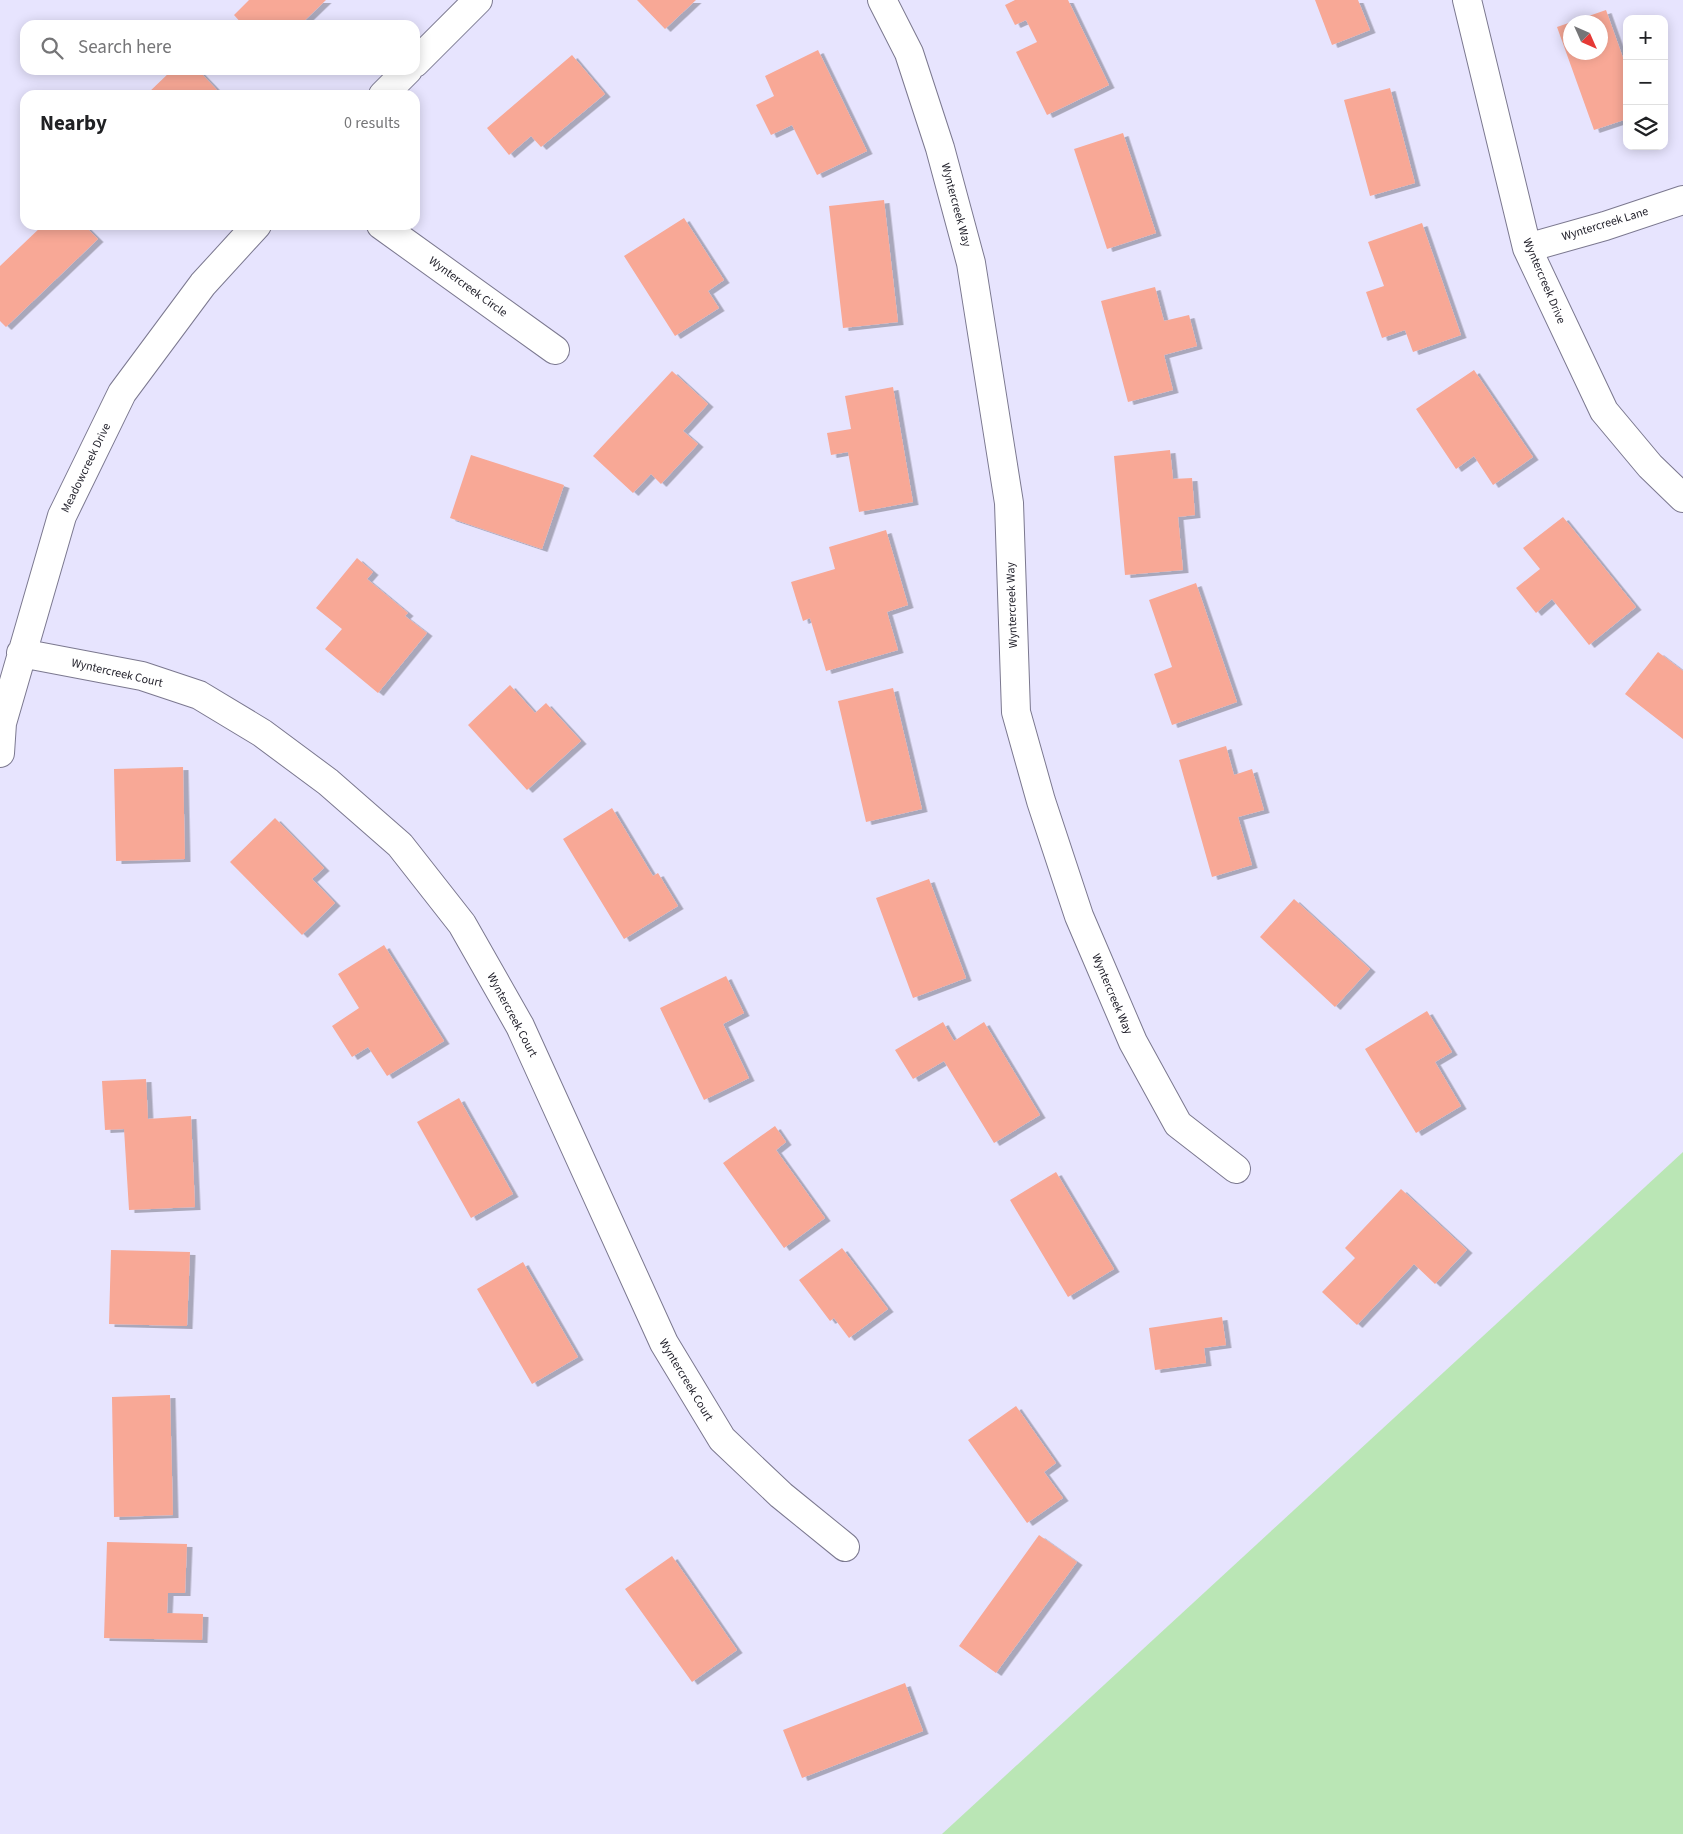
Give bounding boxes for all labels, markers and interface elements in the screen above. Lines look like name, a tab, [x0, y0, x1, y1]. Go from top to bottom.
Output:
north arrow	[1563, 15, 1608, 60]
map controls	[1623, 15, 1668, 150]
button: +	[1623, 15, 1668, 60]
search box	[20, 20, 420, 75]
icon: search	[38, 34, 66, 62]
text: Search here	[78, 34, 172, 61]
button: −	[1623, 60, 1668, 105]
button: layers	[1623, 105, 1668, 150]
text: Nearby	[40, 108, 107, 138]
text: 0 results	[344, 112, 400, 134]
street label: Wyntercreek Way	[937, 161, 975, 249]
street label: Wyntercreek Lane	[1560, 203, 1650, 245]
street label: Wyntercreek Drive	[1518, 236, 1570, 326]
street label: Wyntercreek Circle	[425, 253, 511, 321]
street label: Meadowcreek Drive	[57, 420, 115, 516]
street label: Wyntercreek Way	[1002, 561, 1022, 648]
street label: Wyntercreek Court	[70, 654, 164, 692]
street label: Wyntercreek Way	[1087, 951, 1137, 1037]
street label: Wyntercreek Court	[483, 970, 541, 1060]
street label: Wyntercreek Court	[655, 1336, 717, 1424]

